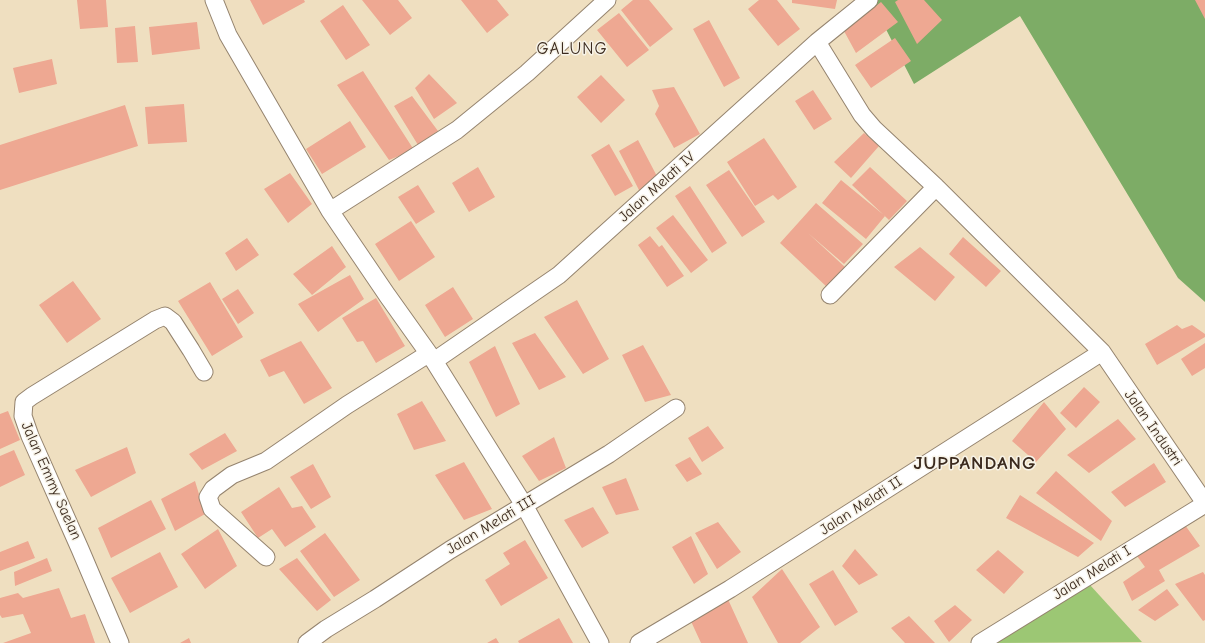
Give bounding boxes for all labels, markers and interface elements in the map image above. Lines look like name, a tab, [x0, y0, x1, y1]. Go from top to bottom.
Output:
district label: GALUNG	[536, 39, 608, 59]
street label: Jalan Melati IV	[615, 148, 699, 226]
street label: Jalan Industri	[1120, 387, 1186, 469]
street label: Jalan Emmy Saelan	[17, 419, 85, 543]
district label: JUPPANDANG	[914, 453, 1036, 475]
street label: Jalan Melati II	[816, 473, 906, 539]
street label: Jalan Melati III	[443, 491, 539, 559]
street label: Jalan Melati I	[1050, 542, 1134, 604]

